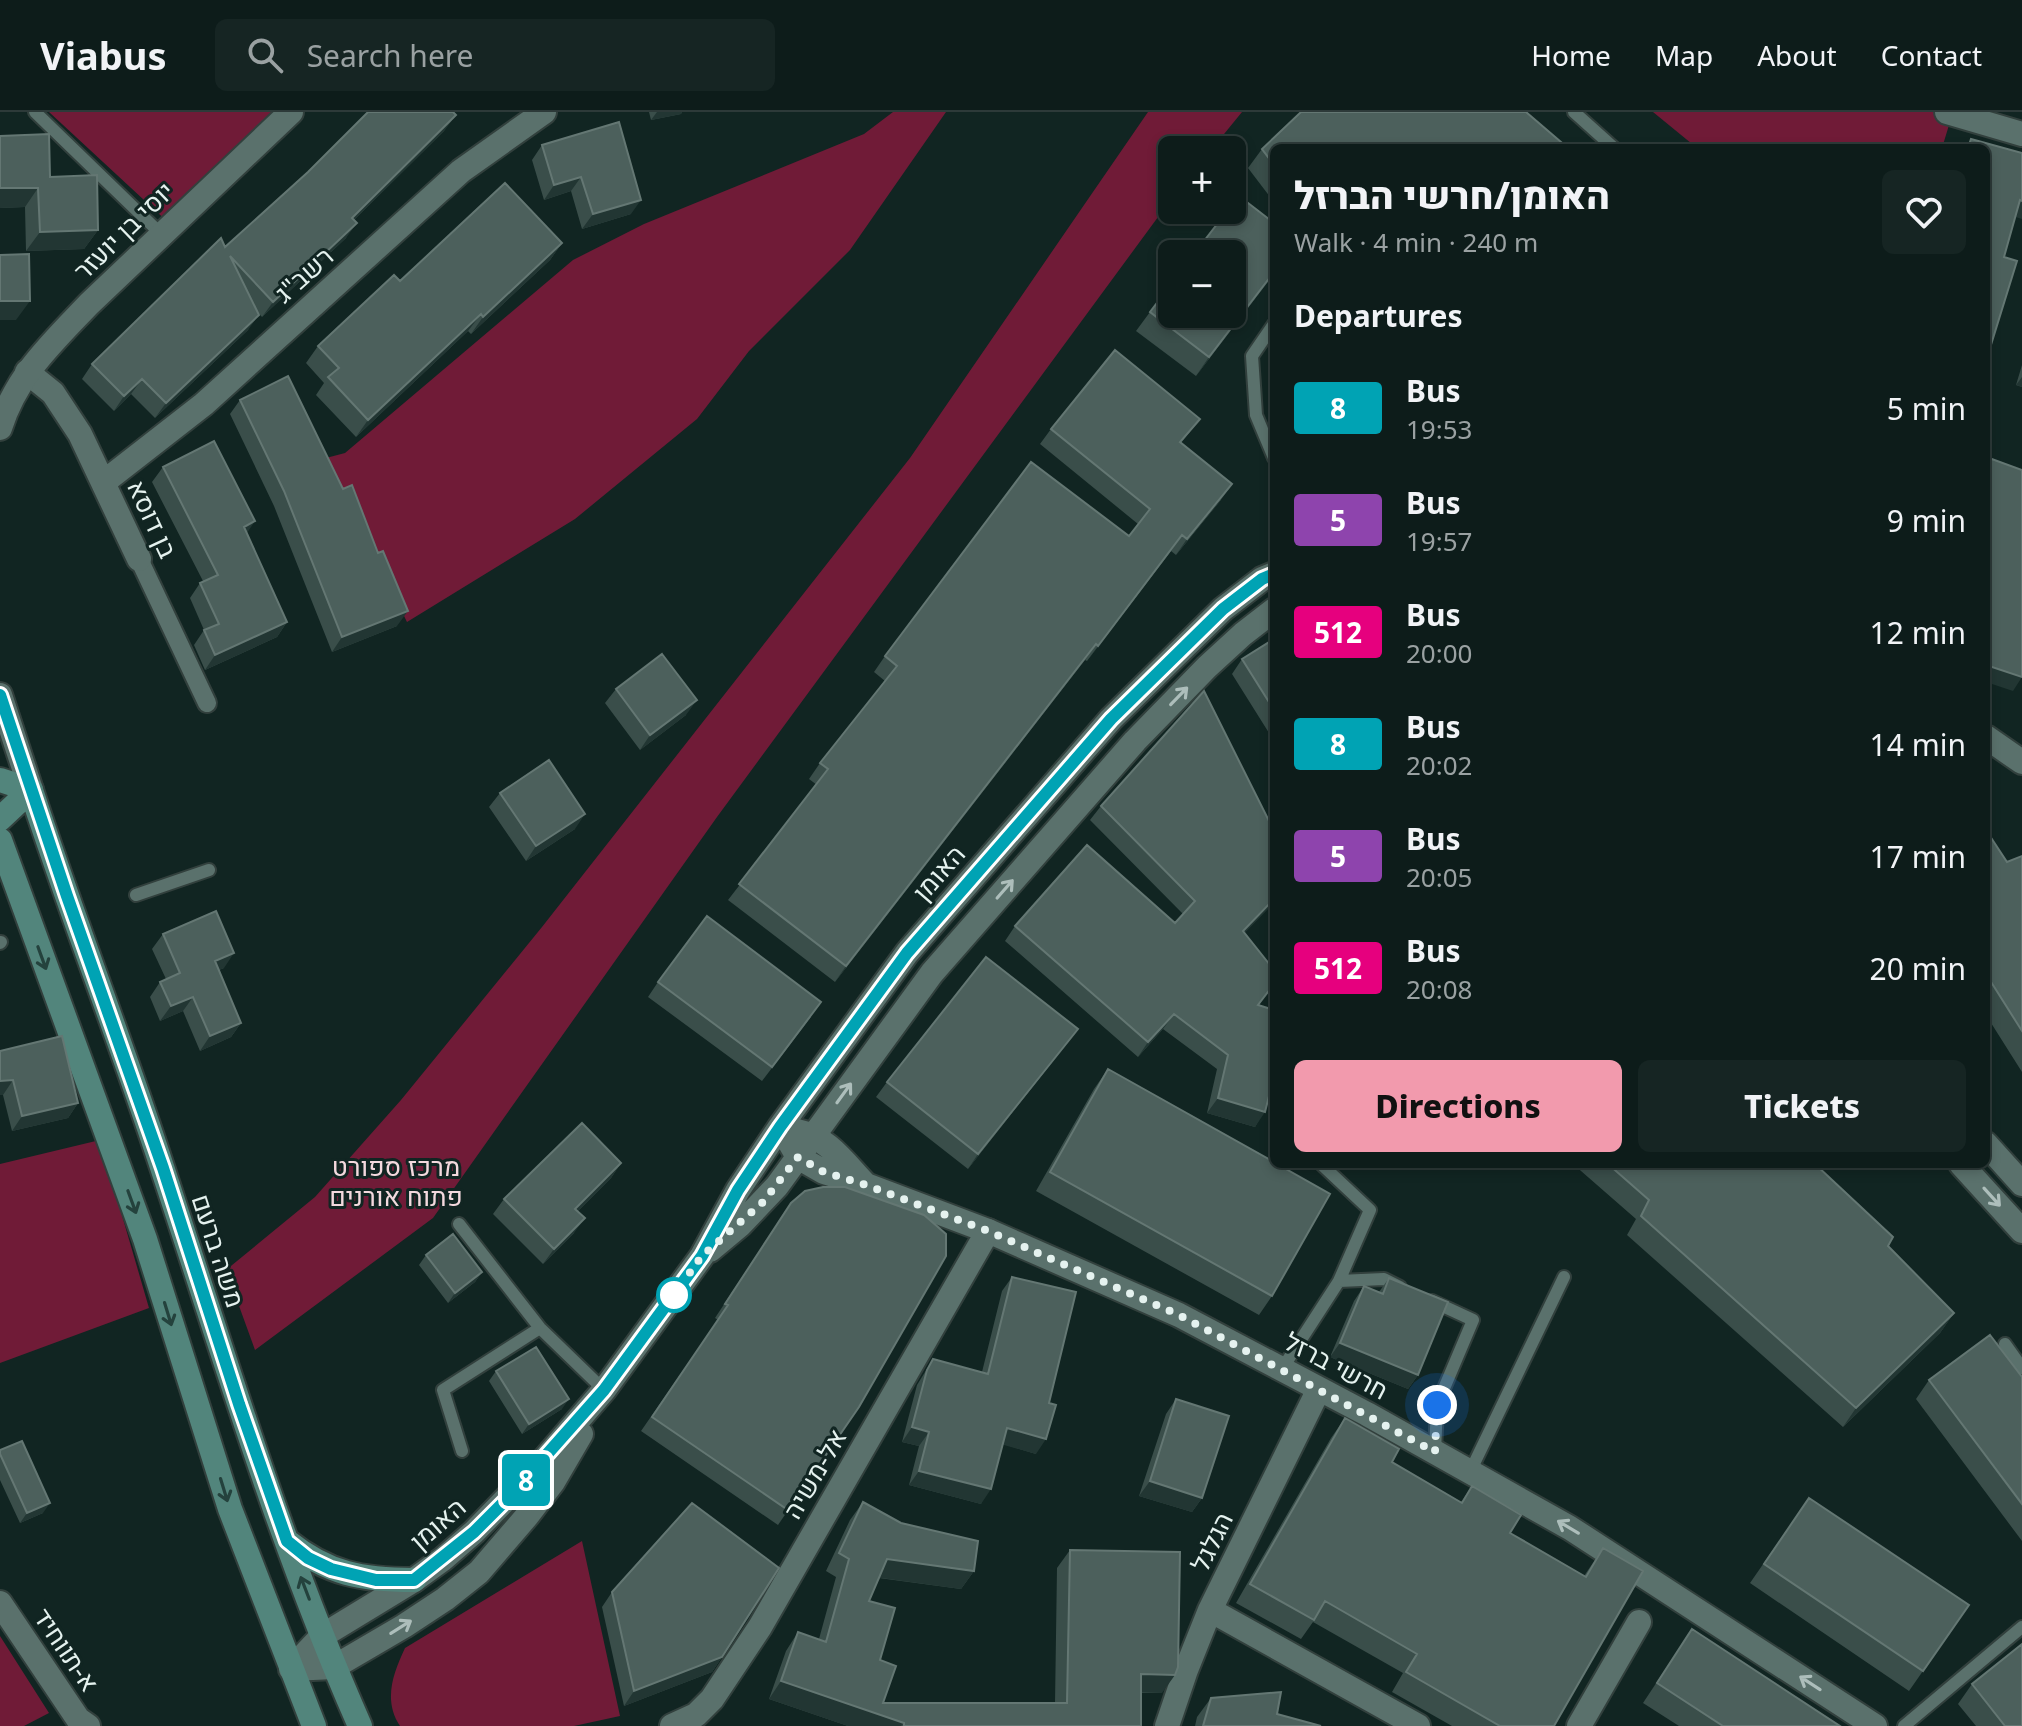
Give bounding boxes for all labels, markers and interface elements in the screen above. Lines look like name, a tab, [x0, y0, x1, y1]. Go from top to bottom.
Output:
search box	[215, 19, 775, 91]
text: Viabus	[40, 29, 167, 81]
icon: search	[243, 33, 287, 77]
text: Search here	[307, 35, 474, 76]
text: Home	[1531, 36, 1611, 74]
text: Map	[1655, 36, 1713, 74]
text: About	[1757, 36, 1837, 74]
text: Contact	[1881, 36, 1982, 74]
map controls	[1158, 136, 1246, 328]
button: +	[1158, 136, 1246, 224]
text: האומן/חרשי הברזל	[1294, 168, 1610, 220]
button: heart	[1882, 170, 1966, 254]
street label: יוסי בן יועזר	[65, 173, 182, 287]
text: Walk · 4 min · 240 m	[1294, 224, 1538, 260]
street label: רשב"ג	[266, 238, 341, 310]
button: −	[1158, 240, 1246, 328]
text: Departures	[1294, 295, 1463, 336]
text: Bus	[1406, 370, 1461, 411]
text: 5 min	[1887, 388, 1966, 429]
text: 8	[1330, 389, 1346, 427]
text: 19:53	[1406, 411, 1472, 447]
street label: בן דוסא	[119, 474, 187, 564]
text: Bus	[1406, 482, 1461, 523]
text: 9 min	[1887, 500, 1966, 541]
text: 5	[1330, 501, 1346, 539]
text: 19:57	[1406, 523, 1472, 559]
text: Bus	[1406, 594, 1461, 635]
text: 12 min	[1870, 612, 1966, 653]
text: 512	[1314, 613, 1362, 651]
text: 20:00	[1406, 635, 1472, 671]
one-way arrow	[1170, 686, 1189, 706]
text: Bus	[1406, 706, 1461, 747]
text: 14 min	[1870, 724, 1966, 765]
text: 8	[1330, 725, 1346, 763]
text: 20:02	[1406, 747, 1472, 783]
text: Bus	[1406, 818, 1461, 859]
text: 17 min	[1870, 836, 1966, 877]
street label: האומן	[904, 837, 973, 908]
text: 5	[1330, 837, 1346, 875]
text: 20:05	[1406, 859, 1472, 895]
one-way arrow	[996, 880, 1014, 900]
text: Bus	[1406, 930, 1461, 971]
one-way arrow	[36, 945, 50, 970]
text: 20 min	[1870, 948, 1966, 989]
text: 512	[1314, 949, 1362, 987]
text: 20:08	[1406, 971, 1472, 1007]
button: Directions	[1294, 1060, 1622, 1152]
button: Tickets	[1638, 1060, 1966, 1152]
one-way arrow	[835, 1083, 852, 1104]
park label: מרכז ספורט פתוח אורנים	[329, 1148, 463, 1214]
one-way arrow	[1982, 1187, 2000, 1207]
one-way arrow	[125, 1189, 140, 1214]
street label: משה ברעם	[184, 1189, 254, 1312]
unlabelled marker	[657, 1278, 691, 1312]
one-way arrow	[162, 1301, 177, 1326]
street label: חרשי ברזל	[1278, 1323, 1395, 1407]
your location	[1417, 1385, 1457, 1425]
street label: אל-משיה	[774, 1422, 854, 1525]
line badge: 8	[500, 1454, 552, 1506]
text: 8	[518, 1461, 534, 1499]
one-way arrow	[217, 1476, 232, 1502]
street label: האומן	[402, 1489, 473, 1558]
street label: הגלגל	[1181, 1506, 1241, 1577]
one-way arrow	[1557, 1519, 1580, 1535]
one-way arrow	[297, 1577, 311, 1601]
street label: א-תווחיד	[26, 1600, 108, 1698]
one-way arrow	[389, 1619, 412, 1635]
one-way arrow	[1799, 1675, 1822, 1691]

